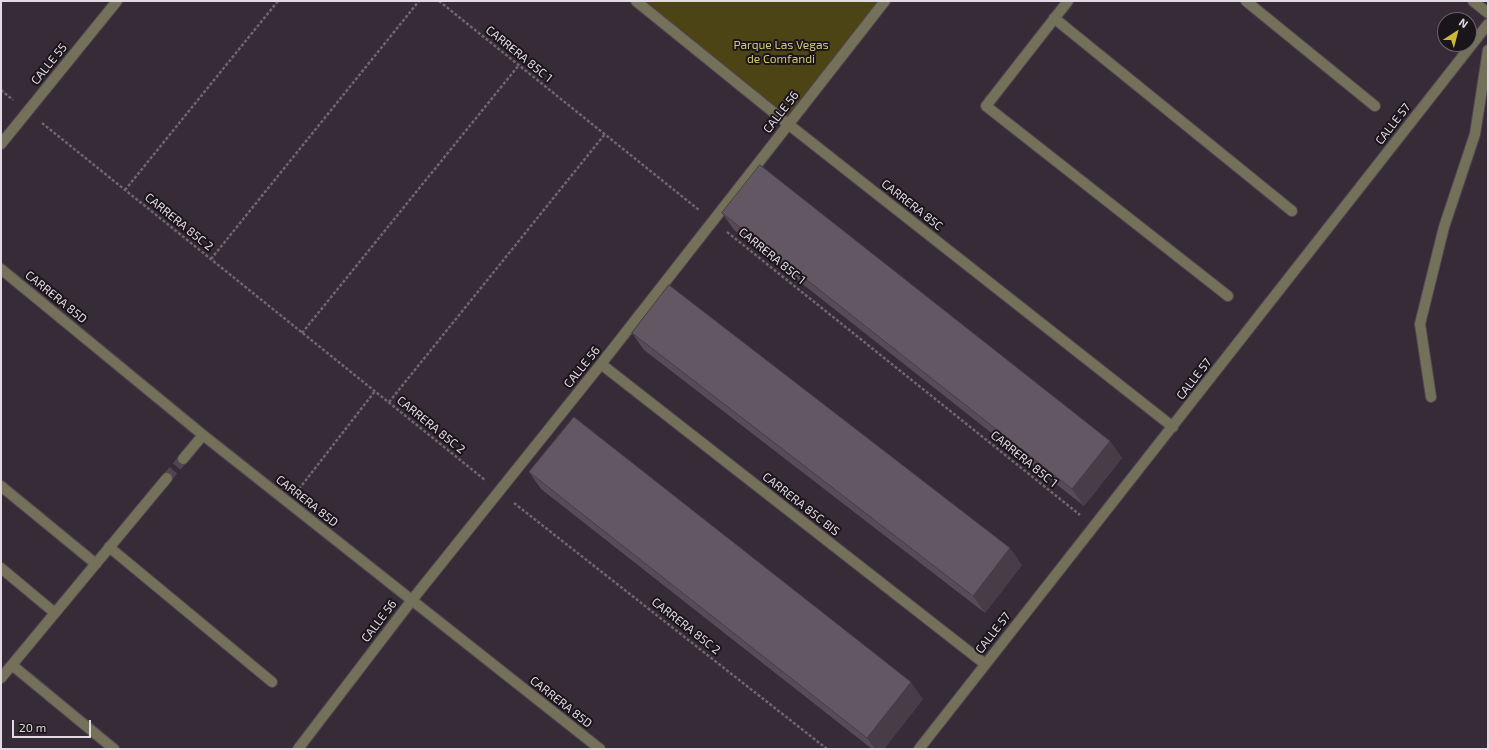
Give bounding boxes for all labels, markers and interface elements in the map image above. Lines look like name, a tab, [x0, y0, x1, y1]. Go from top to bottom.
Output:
north arrow	[1437, 12, 1477, 52]
text: N	[1457, 15, 1471, 30]
street label: CARRERA 85C 1	[483, 23, 555, 85]
park label: Parque Las Vegas de Comfandi	[733, 38, 829, 66]
street label: CALLE 55	[28, 40, 70, 88]
street label: CALLE 56	[760, 88, 802, 136]
street label: CALLE 57	[1372, 100, 1414, 148]
street label: CARRERA 85C	[878, 177, 946, 233]
street label: CARRERA 85C 2	[142, 190, 216, 254]
street label: CARRERA 85C 1	[736, 225, 808, 287]
street label: CARRERA 85D	[22, 268, 90, 326]
street label: CALLE 56	[561, 343, 603, 391]
street label: CALLE 57	[1173, 355, 1215, 403]
street label: CARRERA 85C 2	[394, 393, 468, 457]
street label: CARRERA 85C 1	[988, 428, 1060, 490]
street label: CARRERA 85C BIS	[760, 469, 842, 539]
street label: CARRERA 85D	[273, 472, 341, 530]
street label: CARRERA 85C 2	[649, 595, 723, 657]
street label: CALLE 56	[358, 597, 400, 645]
street label: CALLE 57	[972, 609, 1014, 657]
street label: CARRERA 85D	[527, 673, 595, 731]
scale bar	[14, 712, 93, 738]
text: 20 m	[19, 720, 46, 734]

